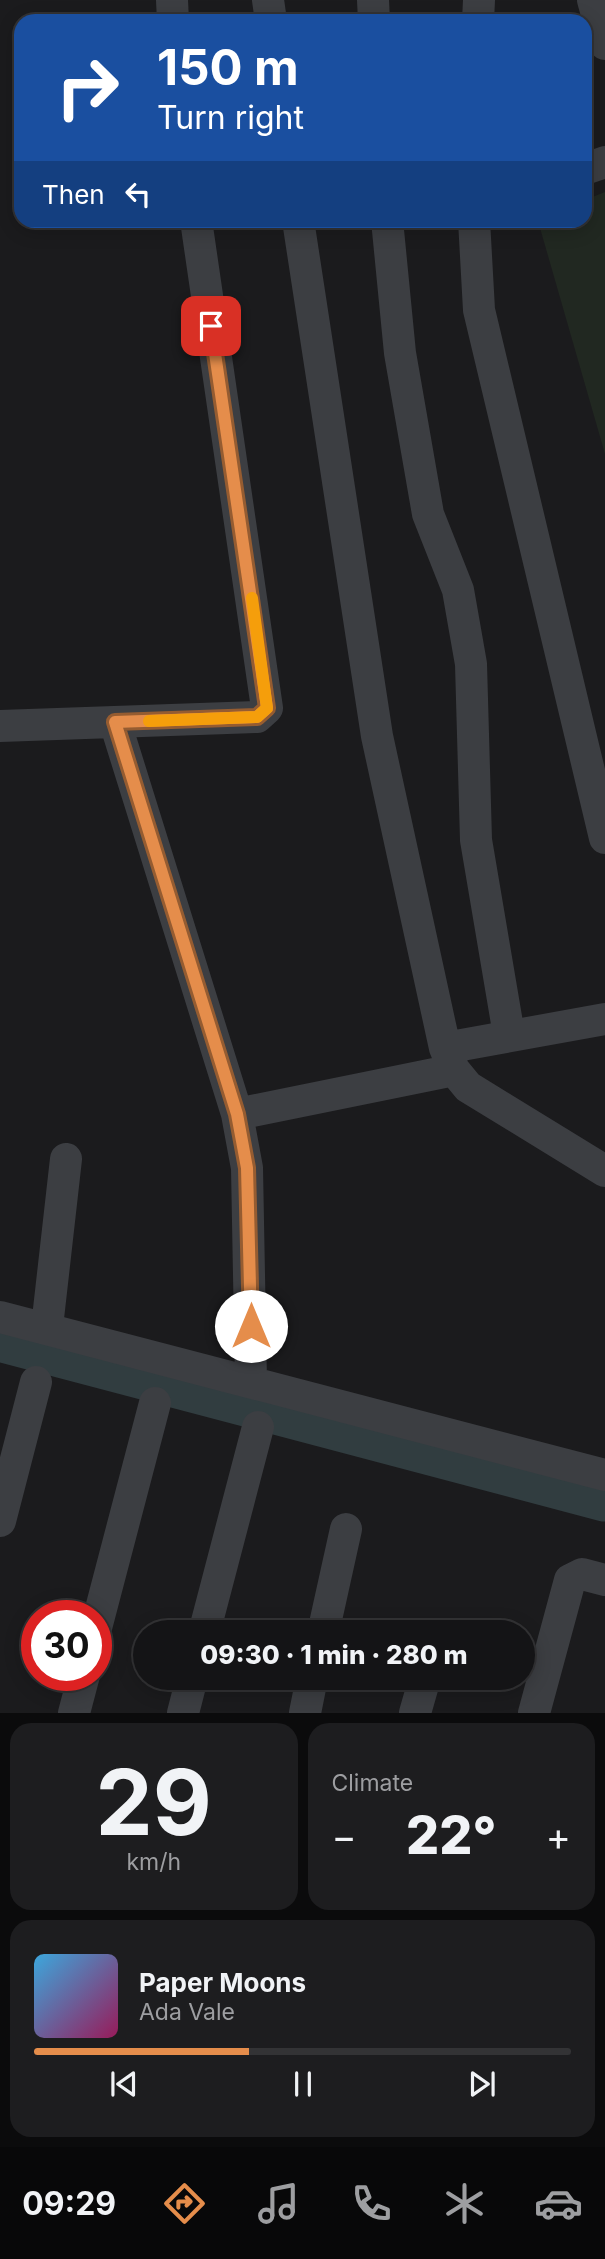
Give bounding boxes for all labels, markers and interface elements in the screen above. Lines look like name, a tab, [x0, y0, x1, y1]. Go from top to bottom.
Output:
text: 150 m	[157, 38, 299, 97]
icon: right	[42, 42, 133, 133]
text: Turn right	[157, 98, 304, 137]
icon: left	[119, 175, 157, 213]
text: Then	[42, 179, 105, 210]
pin	[181, 296, 241, 356]
icon: arrive	[192, 307, 230, 345]
position arrow	[214, 1289, 288, 1363]
speed limit sign: 30	[21, 1600, 112, 1691]
text: 09:30 · 1 min · 280 m	[200, 1639, 468, 1670]
text: 29	[96, 1747, 212, 1857]
text: Climate	[332, 1769, 413, 1797]
text: 22°	[406, 1804, 496, 1867]
text: −	[332, 1813, 357, 1859]
text: +	[546, 1813, 571, 1859]
text: km/h	[126, 1848, 181, 1876]
text: Paper Moons	[139, 1967, 306, 1998]
text: Ada Vale	[139, 1998, 235, 2026]
icon: previous	[105, 2065, 143, 2103]
icon: pause	[284, 2065, 322, 2103]
icon: next	[463, 2065, 501, 2103]
icon: directions	[160, 2179, 209, 2228]
icon: music	[254, 2179, 303, 2228]
icon: phone	[347, 2179, 396, 2228]
icon: climate	[440, 2179, 489, 2228]
icon: car	[534, 2179, 583, 2228]
text: 09:29	[22, 2184, 116, 2223]

